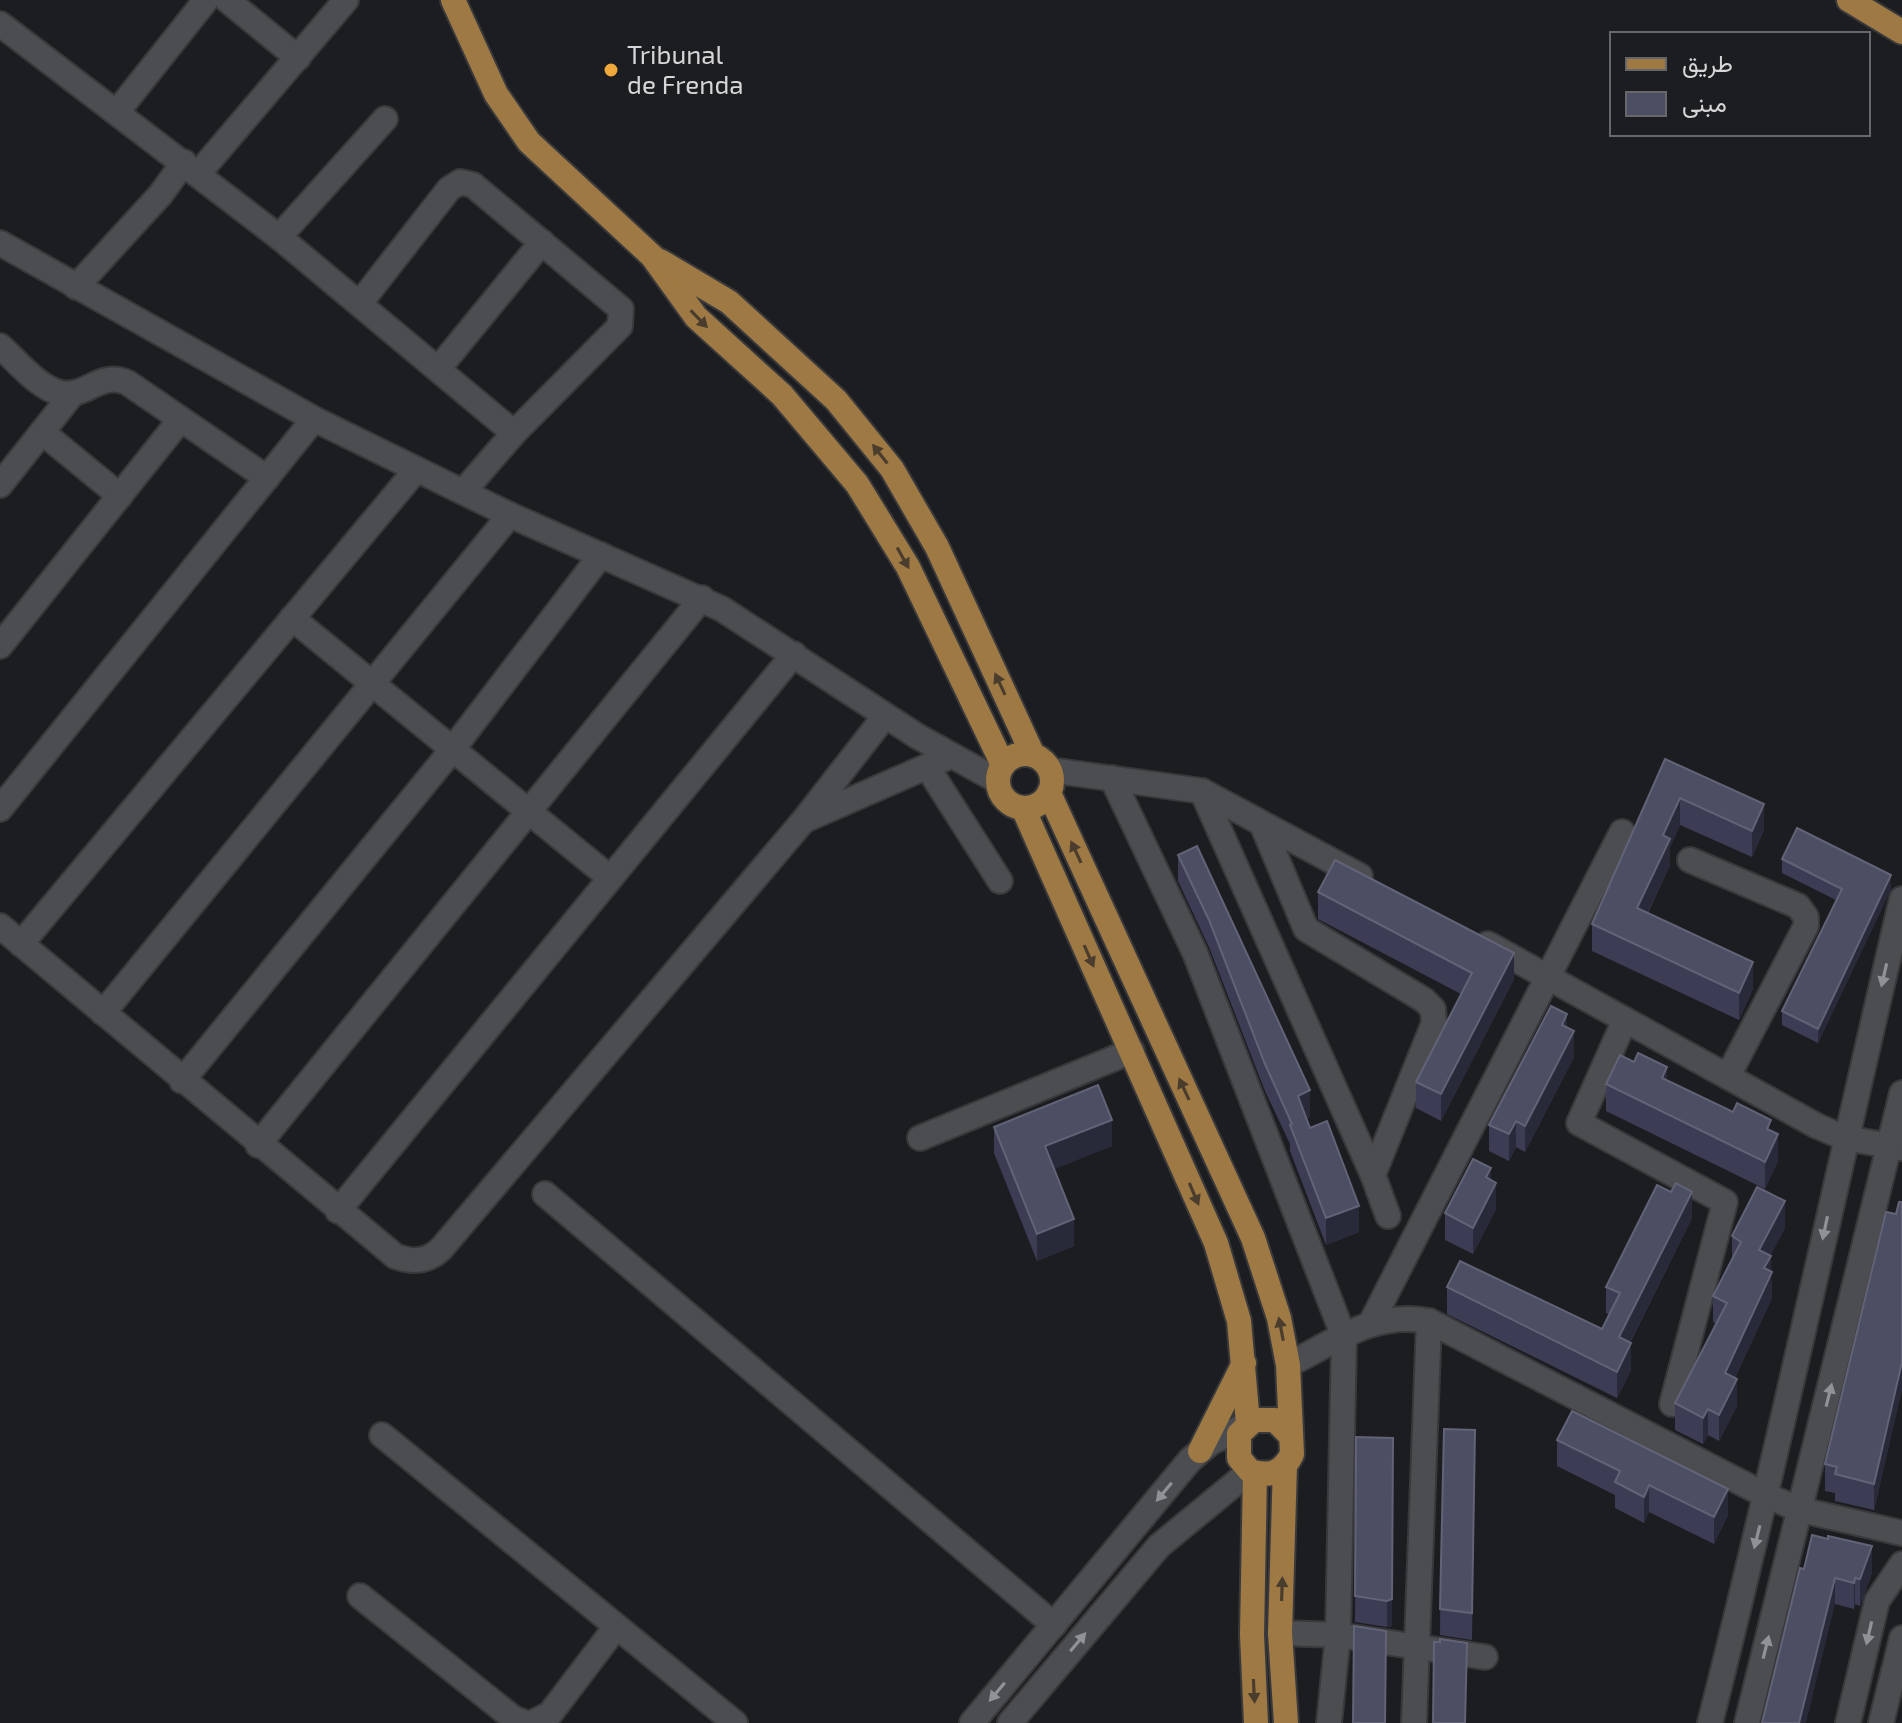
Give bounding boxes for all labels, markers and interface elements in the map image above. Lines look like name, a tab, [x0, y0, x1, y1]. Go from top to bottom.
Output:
legend	[1610, 32, 1870, 136]
place label: Tribunal de Frenda	[627, 38, 744, 99]
text: طريق	[1682, 48, 1733, 79]
marker: Tribunal de Frenda	[602, 61, 620, 79]
text: مبنى	[1682, 88, 1727, 118]
one-way arrow	[689, 309, 707, 328]
one-way arrow	[873, 444, 889, 464]
one-way arrow	[896, 546, 909, 569]
one-way arrow	[993, 672, 1007, 696]
one-way arrow	[1069, 840, 1083, 864]
one-way arrow	[1082, 944, 1096, 967]
one-way arrow	[1877, 963, 1890, 988]
one-way arrow	[1178, 1077, 1191, 1100]
one-way arrow	[1188, 1182, 1201, 1205]
one-way arrow	[1818, 1216, 1831, 1241]
one-way arrow	[1274, 1317, 1287, 1342]
one-way arrow	[1824, 1383, 1836, 1408]
one-way arrow	[1156, 1482, 1173, 1502]
one-way arrow	[1750, 1524, 1763, 1549]
one-way arrow	[1275, 1576, 1288, 1601]
one-way arrow	[1863, 1621, 1875, 1646]
one-way arrow	[1069, 1632, 1086, 1652]
one-way arrow	[1760, 1635, 1772, 1660]
one-way arrow	[1248, 1679, 1261, 1704]
one-way arrow	[989, 1682, 1006, 1702]

